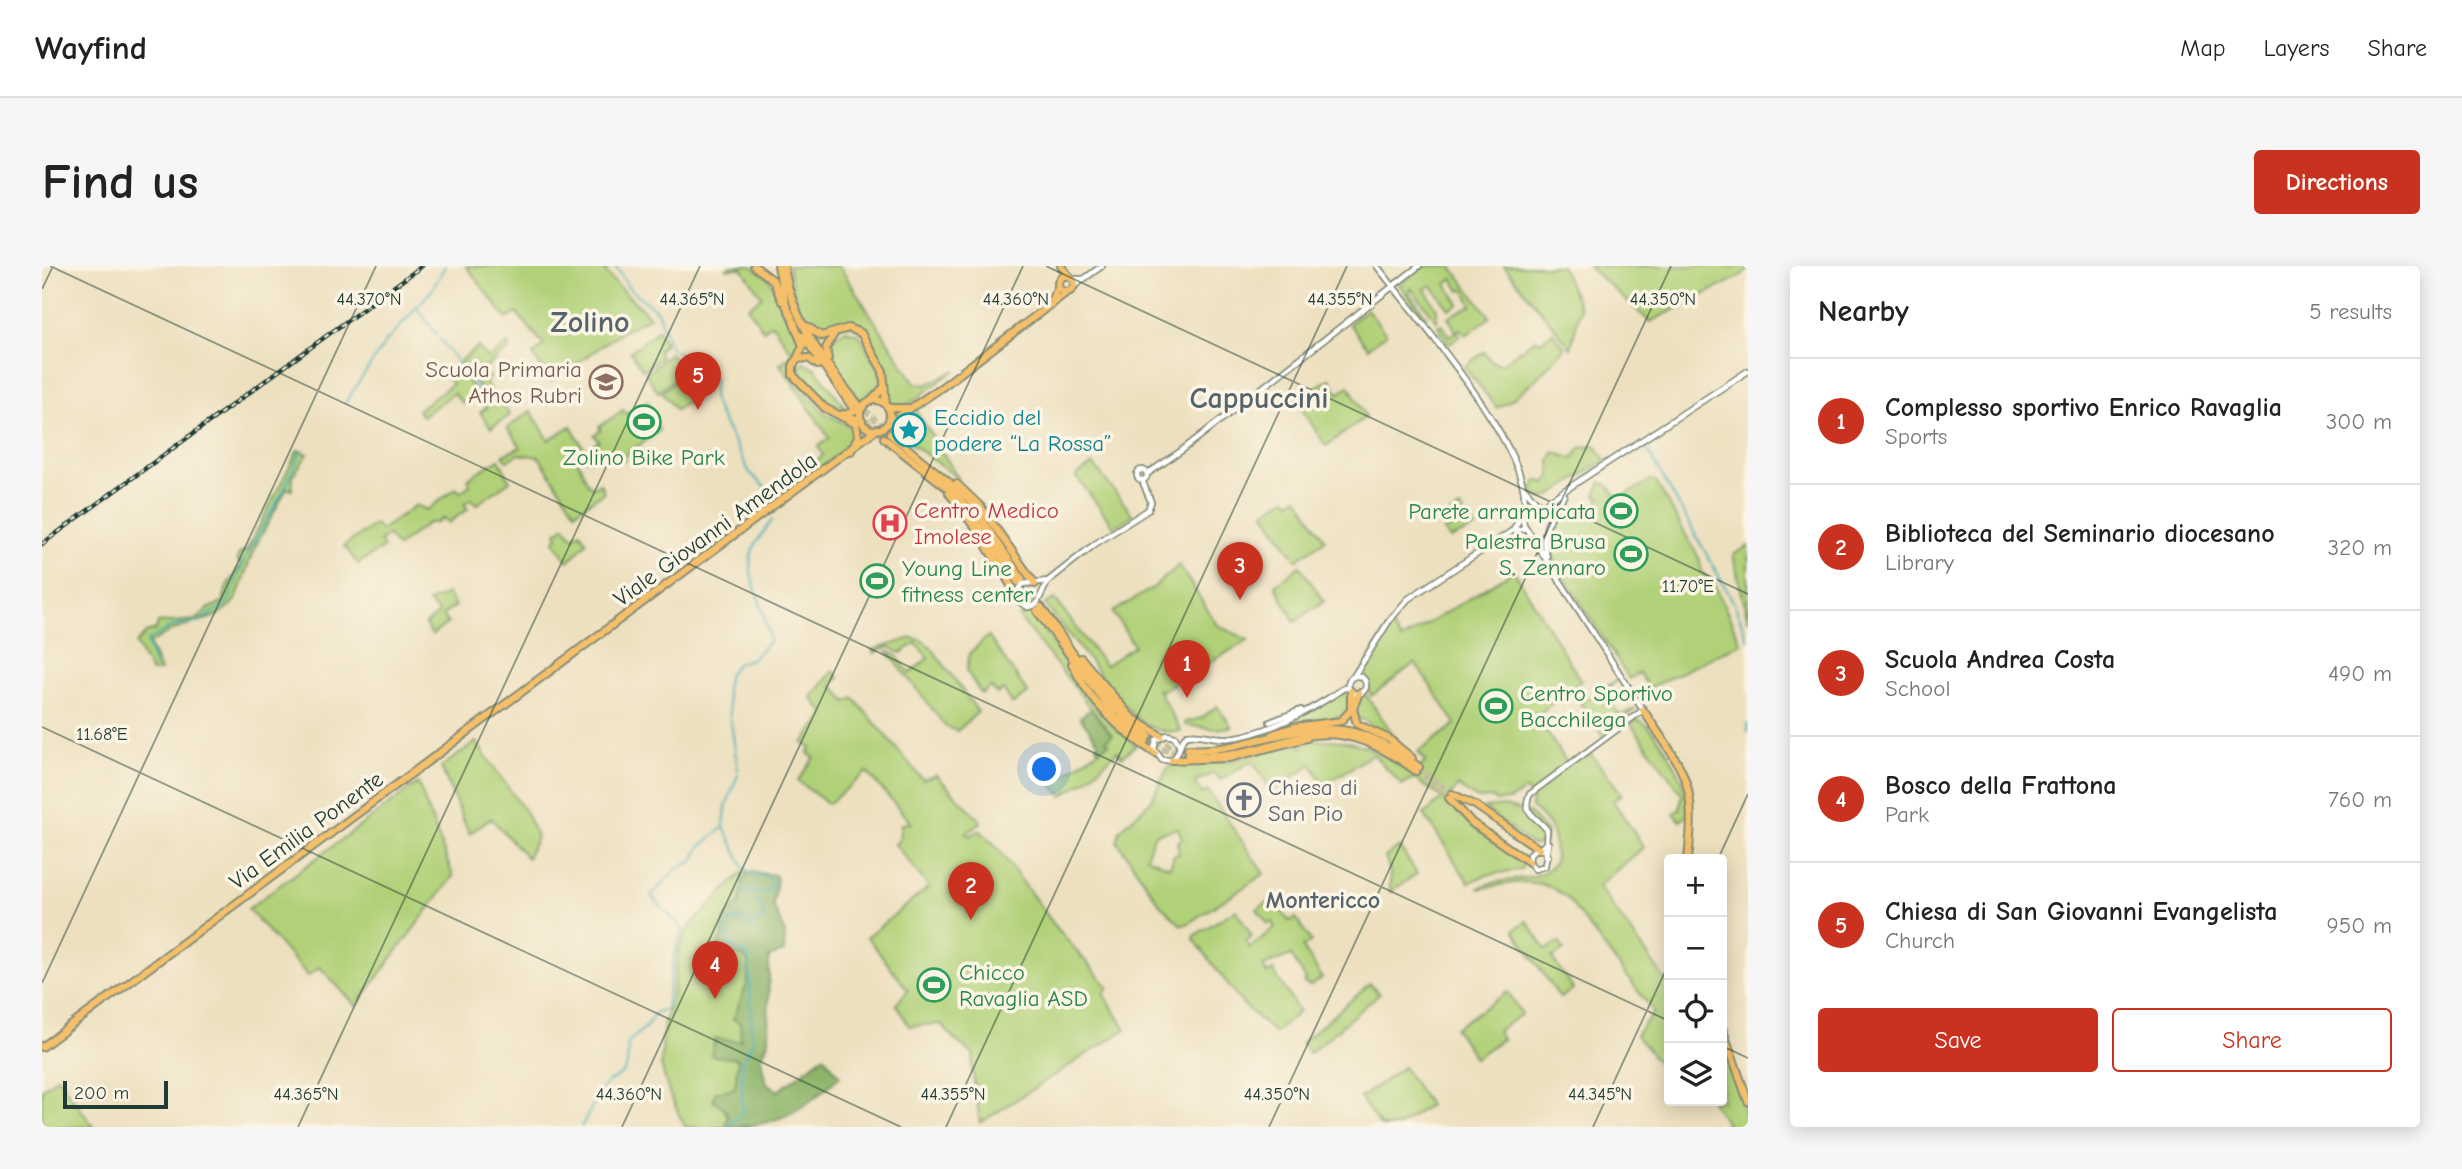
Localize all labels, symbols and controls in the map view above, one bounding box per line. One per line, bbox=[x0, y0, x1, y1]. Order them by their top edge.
text: Wayfind bbox=[35, 29, 147, 67]
text: Map bbox=[2180, 34, 2226, 62]
text: Layers bbox=[2264, 34, 2329, 62]
text: Share bbox=[2367, 34, 2427, 62]
button: Directions bbox=[2254, 150, 2420, 214]
text: Find us bbox=[42, 154, 198, 210]
text: 44.370°N bbox=[336, 289, 402, 310]
text: 44.365°N bbox=[659, 289, 725, 310]
text: 44.360°N bbox=[983, 289, 1049, 310]
text: 44.355°N bbox=[1307, 289, 1373, 310]
text: 44.350°N bbox=[1630, 289, 1696, 310]
text: Nearby bbox=[1818, 294, 1909, 329]
text: 5 results bbox=[2309, 298, 2392, 325]
district label: Zolino bbox=[551, 305, 629, 340]
pin: 5 bbox=[675, 352, 721, 410]
place label: Scuola Primaria Athos Rubri bbox=[425, 356, 582, 409]
school or university icon: Scuola Primaria Athos Rubri bbox=[587, 363, 625, 401]
district label: Cappuccini bbox=[1189, 381, 1329, 416]
text: Complesso sportivo Enrico Ravaglia bbox=[1885, 393, 2282, 423]
sports icon: Zolino Bike Park bbox=[625, 403, 663, 441]
place label: Eccidio del podere “La Rossa” bbox=[934, 404, 1112, 457]
text: 1 bbox=[1836, 408, 1846, 435]
text: 300 m bbox=[2326, 408, 2392, 435]
place icon: Eccidio del podere “La Rossa” bbox=[890, 411, 928, 449]
text: Sports bbox=[1885, 423, 1947, 450]
place label: Zolino Bike Park bbox=[563, 444, 725, 471]
street label: Viale Giovanni Amendola bbox=[608, 447, 822, 612]
sports icon: Parete arrampicata bbox=[1602, 492, 1640, 530]
place label: Centro Medico Imolese bbox=[914, 497, 1059, 550]
place label: Parete arrampicata bbox=[1408, 498, 1596, 525]
hospital icon: Centro Medico Imolese bbox=[871, 504, 909, 542]
text: Biblioteca del Seminario diocesano bbox=[1885, 519, 2275, 549]
place label: Palestra Brusa S. Zennaro bbox=[1465, 528, 1606, 581]
text: 2 bbox=[1835, 534, 1847, 561]
text: 320 m bbox=[2328, 534, 2392, 561]
sports icon: Palestra Brusa S. Zennaro bbox=[1612, 535, 1650, 573]
pin: 3 bbox=[1217, 542, 1263, 600]
text: Library bbox=[1885, 549, 1954, 576]
place label: Young Line fitness center bbox=[901, 555, 1034, 608]
sports icon: Young Line fitness center bbox=[858, 562, 896, 600]
text: 11.70°E bbox=[1662, 576, 1714, 597]
pin: 1 bbox=[1164, 640, 1210, 698]
text: Scuola Andrea Costa bbox=[1885, 645, 2115, 675]
text: 3 bbox=[1835, 660, 1847, 687]
text: 490 m bbox=[2328, 660, 2392, 687]
text: School bbox=[1885, 675, 1950, 702]
place label: Centro Sportivo Bacchilega bbox=[1520, 680, 1673, 733]
sports icon: Centro Sportivo Bacchilega bbox=[1477, 687, 1515, 725]
text: 11.68°E bbox=[76, 724, 128, 745]
your location bbox=[1027, 752, 1061, 786]
street label: Via Emilia Ponente bbox=[224, 766, 388, 895]
text: Bosco della Frattona bbox=[1885, 771, 2117, 801]
place label: Chiesa di San Pio bbox=[1268, 774, 1358, 827]
church icon: Chiesa di San Pio bbox=[1225, 781, 1263, 819]
text: 4 bbox=[1836, 786, 1846, 813]
text: 760 m bbox=[2328, 786, 2392, 813]
text: Park bbox=[1885, 801, 1929, 828]
map controls bbox=[1664, 854, 1727, 1106]
button: + bbox=[1664, 854, 1727, 917]
pin: 2 bbox=[948, 862, 994, 920]
district label: Montericco bbox=[1266, 886, 1380, 914]
text: Chiesa di San Giovanni Evangelista bbox=[1885, 897, 2277, 927]
text: 5 bbox=[1835, 912, 1847, 939]
text: 950 m bbox=[2327, 912, 2392, 939]
button: − bbox=[1664, 917, 1727, 980]
text: Church bbox=[1885, 927, 1955, 954]
pin: 4 bbox=[692, 941, 738, 999]
place label: Chicco Ravaglia ASD bbox=[959, 959, 1088, 1012]
sports icon: Chicco Ravaglia ASD bbox=[915, 966, 953, 1004]
button: locate bbox=[1664, 980, 1727, 1043]
button: Save bbox=[1818, 1008, 2098, 1072]
button: Share bbox=[2112, 1008, 2392, 1072]
button: layers bbox=[1664, 1043, 1727, 1106]
scale bar bbox=[63, 1078, 168, 1110]
text: 200 m bbox=[74, 1082, 129, 1104]
text: 44.365°N bbox=[273, 1084, 339, 1105]
text: 44.360°N bbox=[596, 1084, 662, 1105]
text: 44.355°N bbox=[920, 1084, 986, 1105]
text: 44.350°N bbox=[1244, 1084, 1310, 1105]
text: 44.345°N bbox=[1568, 1084, 1632, 1105]

